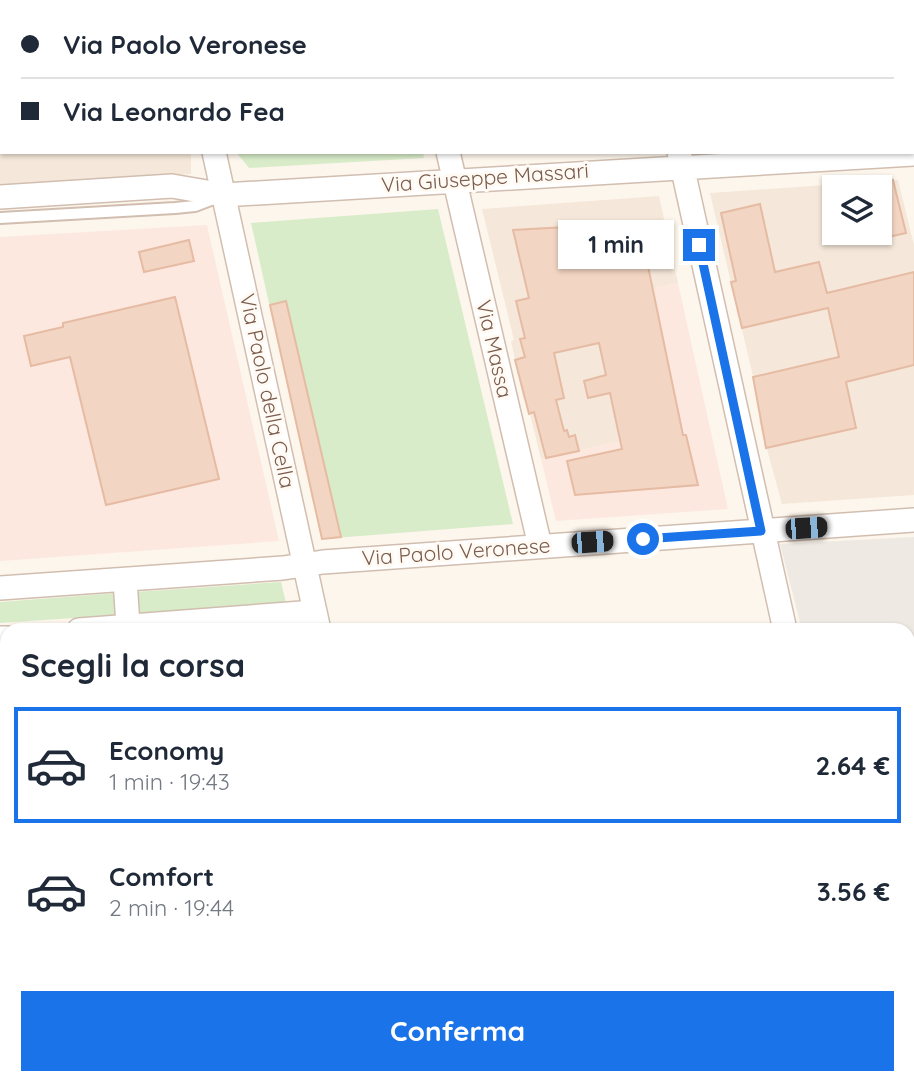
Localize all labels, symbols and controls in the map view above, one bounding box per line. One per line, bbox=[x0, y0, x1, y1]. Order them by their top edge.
text: Via Paolo Veronese bbox=[63, 28, 307, 61]
text: Via Leonardo Fea bbox=[63, 95, 285, 128]
street label: Via Giuseppe Massari bbox=[380, 157, 590, 197]
map controls bbox=[822, 175, 892, 245]
button: layers bbox=[822, 175, 892, 245]
callout: 1 min bbox=[559, 220, 674, 270]
route end bbox=[683, 229, 715, 261]
text: 1 min bbox=[588, 230, 644, 259]
street label: Via Paolo della Cella bbox=[235, 291, 301, 491]
street label: Via Massa bbox=[471, 297, 519, 400]
car bbox=[785, 516, 828, 540]
route start bbox=[627, 523, 659, 555]
car bbox=[571, 530, 614, 554]
street label: Via Paolo Veronese bbox=[361, 531, 551, 571]
text: Scegli la corsa bbox=[21, 645, 245, 685]
icon: car bbox=[25, 734, 88, 797]
text: Economy bbox=[109, 734, 224, 767]
text: 2.64 € bbox=[815, 749, 890, 782]
text: 1 min · 19:43 bbox=[109, 767, 230, 796]
icon: car bbox=[25, 860, 88, 923]
text: Comfort bbox=[109, 860, 214, 893]
text: 3.56 € bbox=[817, 875, 890, 908]
text: 2 min · 19:44 bbox=[109, 893, 234, 922]
button: Conferma bbox=[21, 991, 894, 1071]

